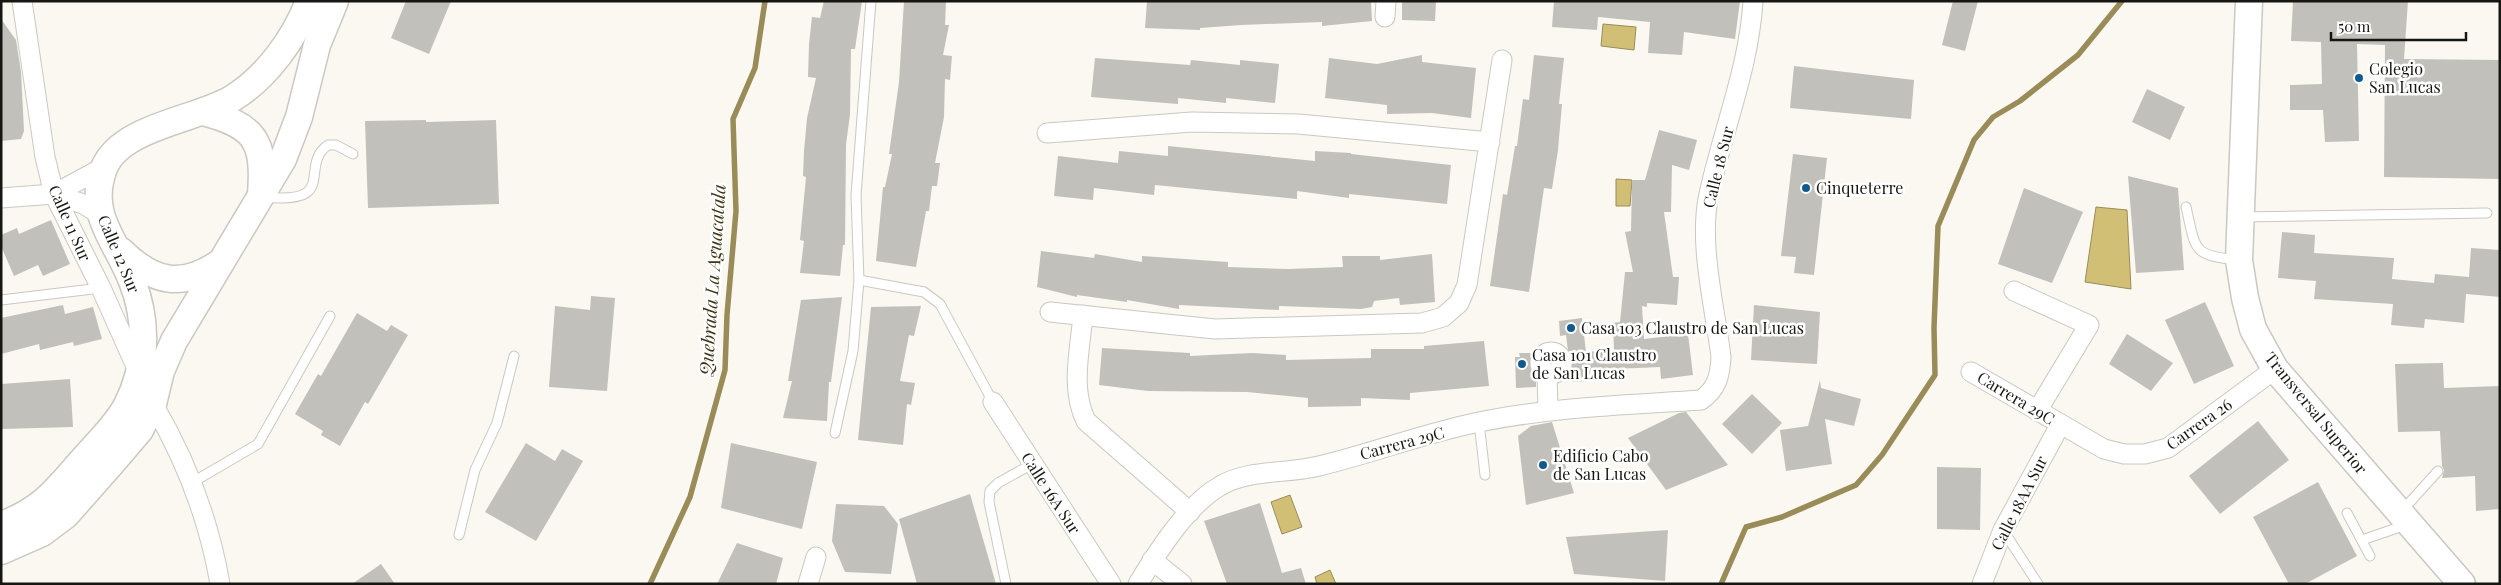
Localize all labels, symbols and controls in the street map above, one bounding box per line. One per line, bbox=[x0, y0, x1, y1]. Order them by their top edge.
scale bar bbox=[2331, 10, 2466, 42]
text: 50 m bbox=[2338, 16, 2371, 36]
place label: Colegio San Lucas bbox=[2369, 58, 2441, 97]
marker: Colegio San Lucas bbox=[2353, 72, 2365, 84]
street label: Calle 18 Sur bbox=[1697, 124, 1738, 210]
place label: Cinqueterre bbox=[1816, 177, 1903, 198]
street label: Calle 11 Sur bbox=[44, 182, 97, 264]
marker: Cinqueterre bbox=[1800, 182, 1812, 194]
water label: Quebrada La Aguacatala bbox=[693, 183, 731, 378]
street label: Calle 12 Sur bbox=[94, 212, 145, 296]
place label: Casa 103 Claustro de San Lucas bbox=[1581, 317, 1804, 338]
marker: Casa 103 Claustro de San Lucas bbox=[1565, 322, 1577, 334]
place label: Casa 101 Claustro de San Lucas bbox=[1532, 344, 1657, 383]
street label: Transversal Superior bbox=[2261, 347, 2372, 478]
marker: Casa 101 Claustro de San Lucas bbox=[1516, 358, 1528, 370]
street label: Carrera 29C bbox=[1974, 366, 2059, 429]
street label: Carrera 26 bbox=[2162, 393, 2236, 454]
street label: Carrera 29C bbox=[1357, 421, 1446, 464]
place label: Edificio Cabo de San Lucas bbox=[1553, 445, 1649, 484]
street label: Calle 16A Sur bbox=[1017, 448, 1086, 538]
street label: Calle 18AA Sur bbox=[1986, 452, 2051, 554]
marker: Edificio Cabo de San Lucas bbox=[1537, 459, 1549, 471]

